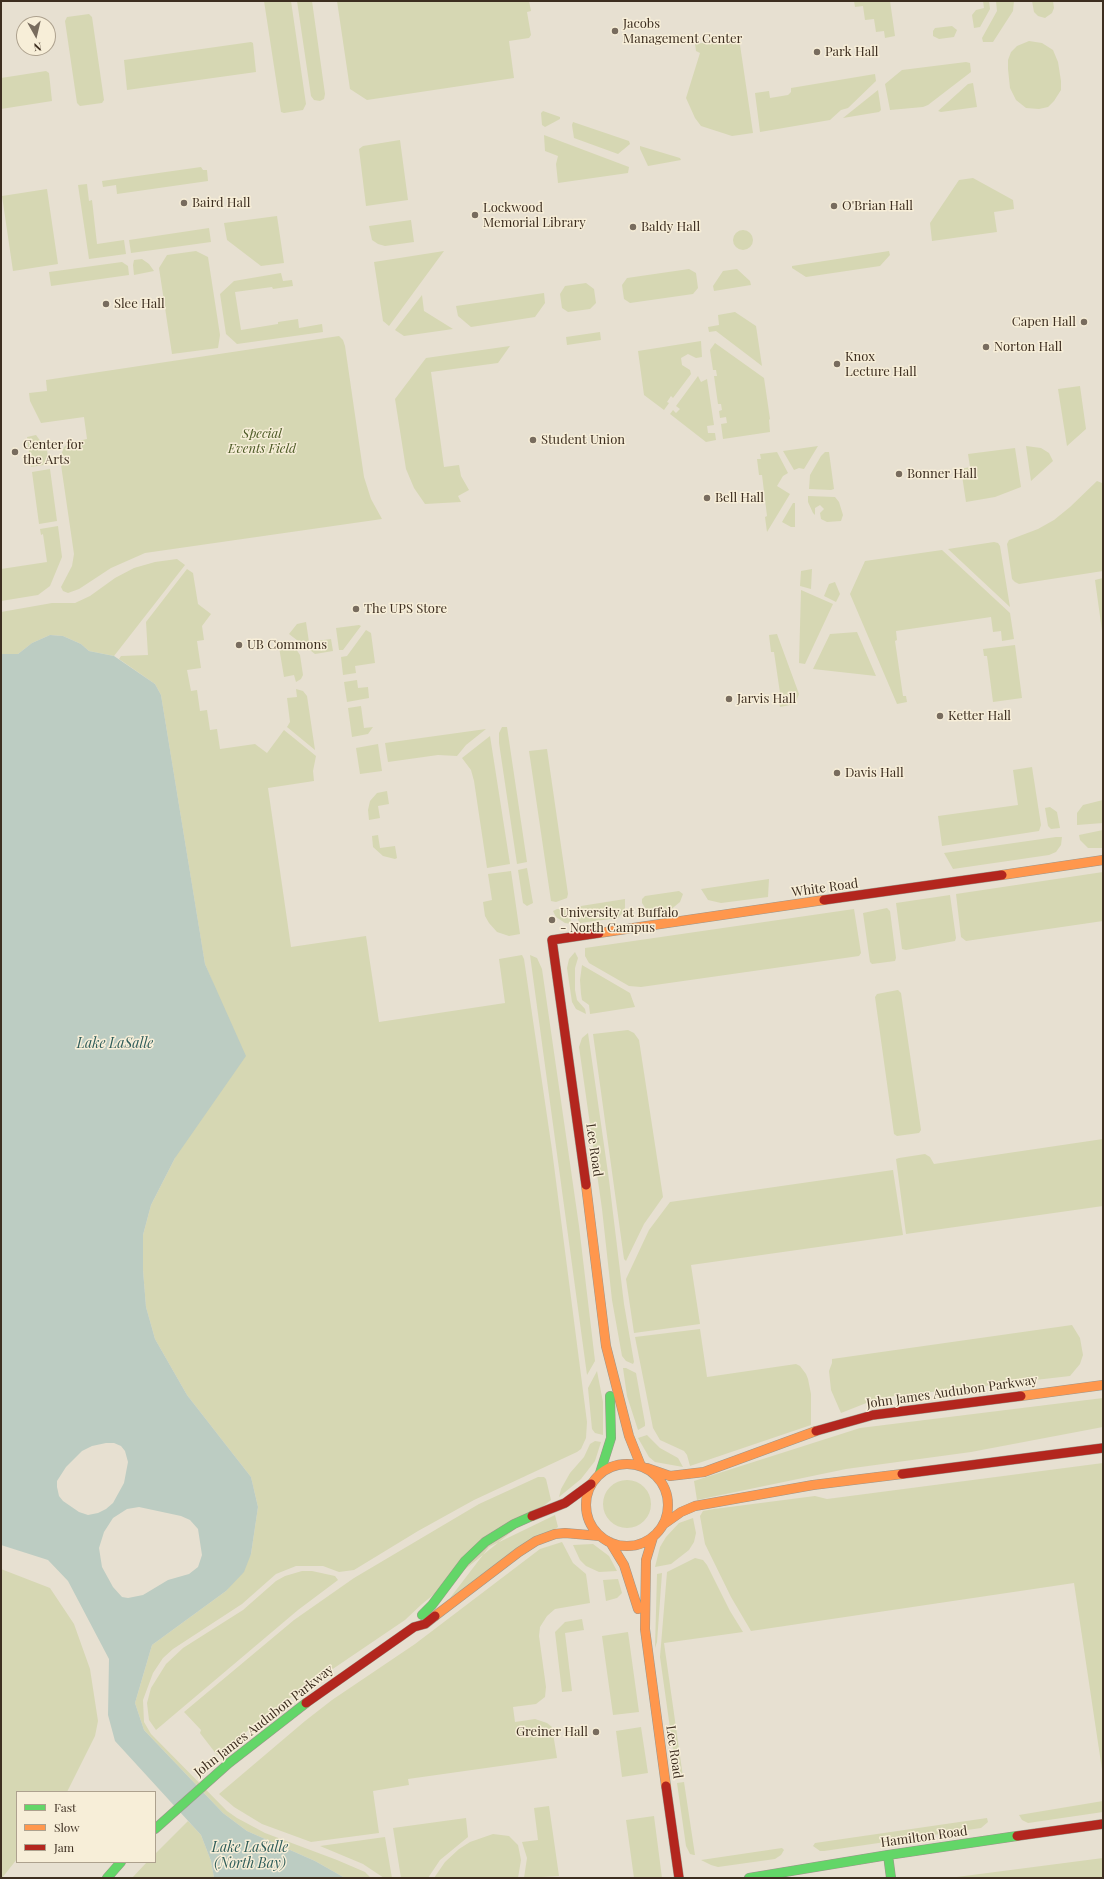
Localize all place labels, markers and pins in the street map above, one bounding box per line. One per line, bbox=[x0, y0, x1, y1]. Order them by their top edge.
place label: Jacobs Management Center bbox=[623, 16, 742, 47]
marker: Jacobs Management Center bbox=[610, 26, 620, 36]
place label: Park Hall bbox=[825, 44, 879, 60]
marker: Park Hall bbox=[812, 47, 822, 57]
place label: Baird Hall bbox=[192, 195, 250, 211]
marker: Baird Hall bbox=[179, 198, 189, 208]
place label: O'Brian Hall bbox=[842, 198, 913, 214]
place label: Lockwood Memorial Library bbox=[483, 200, 586, 231]
marker: O'Brian Hall bbox=[829, 201, 839, 211]
marker: Lockwood Memorial Library bbox=[470, 210, 480, 220]
place label: Baldy Hall bbox=[641, 219, 700, 235]
marker: Baldy Hall bbox=[628, 222, 638, 232]
place label: Slee Hall bbox=[114, 296, 165, 312]
marker: Slee Hall bbox=[101, 299, 111, 309]
place label: Capen Hall bbox=[1012, 314, 1076, 330]
marker: Capen Hall bbox=[1079, 317, 1089, 327]
place label: Norton Hall bbox=[994, 339, 1062, 355]
marker: Norton Hall bbox=[981, 342, 991, 352]
place label: Knox Lecture Hall bbox=[845, 349, 917, 380]
marker: Knox Lecture Hall bbox=[832, 359, 842, 369]
place label: Student Union bbox=[541, 432, 625, 448]
marker: Student Union bbox=[528, 435, 538, 445]
place label: Center for the Arts bbox=[23, 437, 83, 468]
marker: Center for the Arts bbox=[10, 447, 20, 457]
place label: Bonner Hall bbox=[907, 466, 977, 482]
marker: Bonner Hall bbox=[894, 469, 904, 479]
place label: Bell Hall bbox=[715, 490, 764, 506]
marker: Bell Hall bbox=[702, 493, 712, 503]
place label: The UPS Store bbox=[364, 601, 447, 617]
marker: The UPS Store bbox=[351, 604, 361, 614]
place label: UB Commons bbox=[247, 637, 327, 653]
marker: UB Commons bbox=[234, 640, 244, 650]
place label: Jarvis Hall bbox=[737, 691, 796, 707]
marker: Jarvis Hall bbox=[724, 694, 734, 704]
place label: Ketter Hall bbox=[948, 708, 1011, 724]
marker: Ketter Hall bbox=[935, 711, 945, 721]
place label: Davis Hall bbox=[845, 765, 904, 781]
marker: Davis Hall bbox=[832, 768, 842, 778]
place label: University at Buffalo - North Campus bbox=[560, 905, 678, 936]
marker: University at Buffalo - North Campus bbox=[547, 915, 557, 925]
place label: Greiner Hall bbox=[516, 1724, 588, 1740]
marker: Greiner Hall bbox=[591, 1727, 601, 1737]

